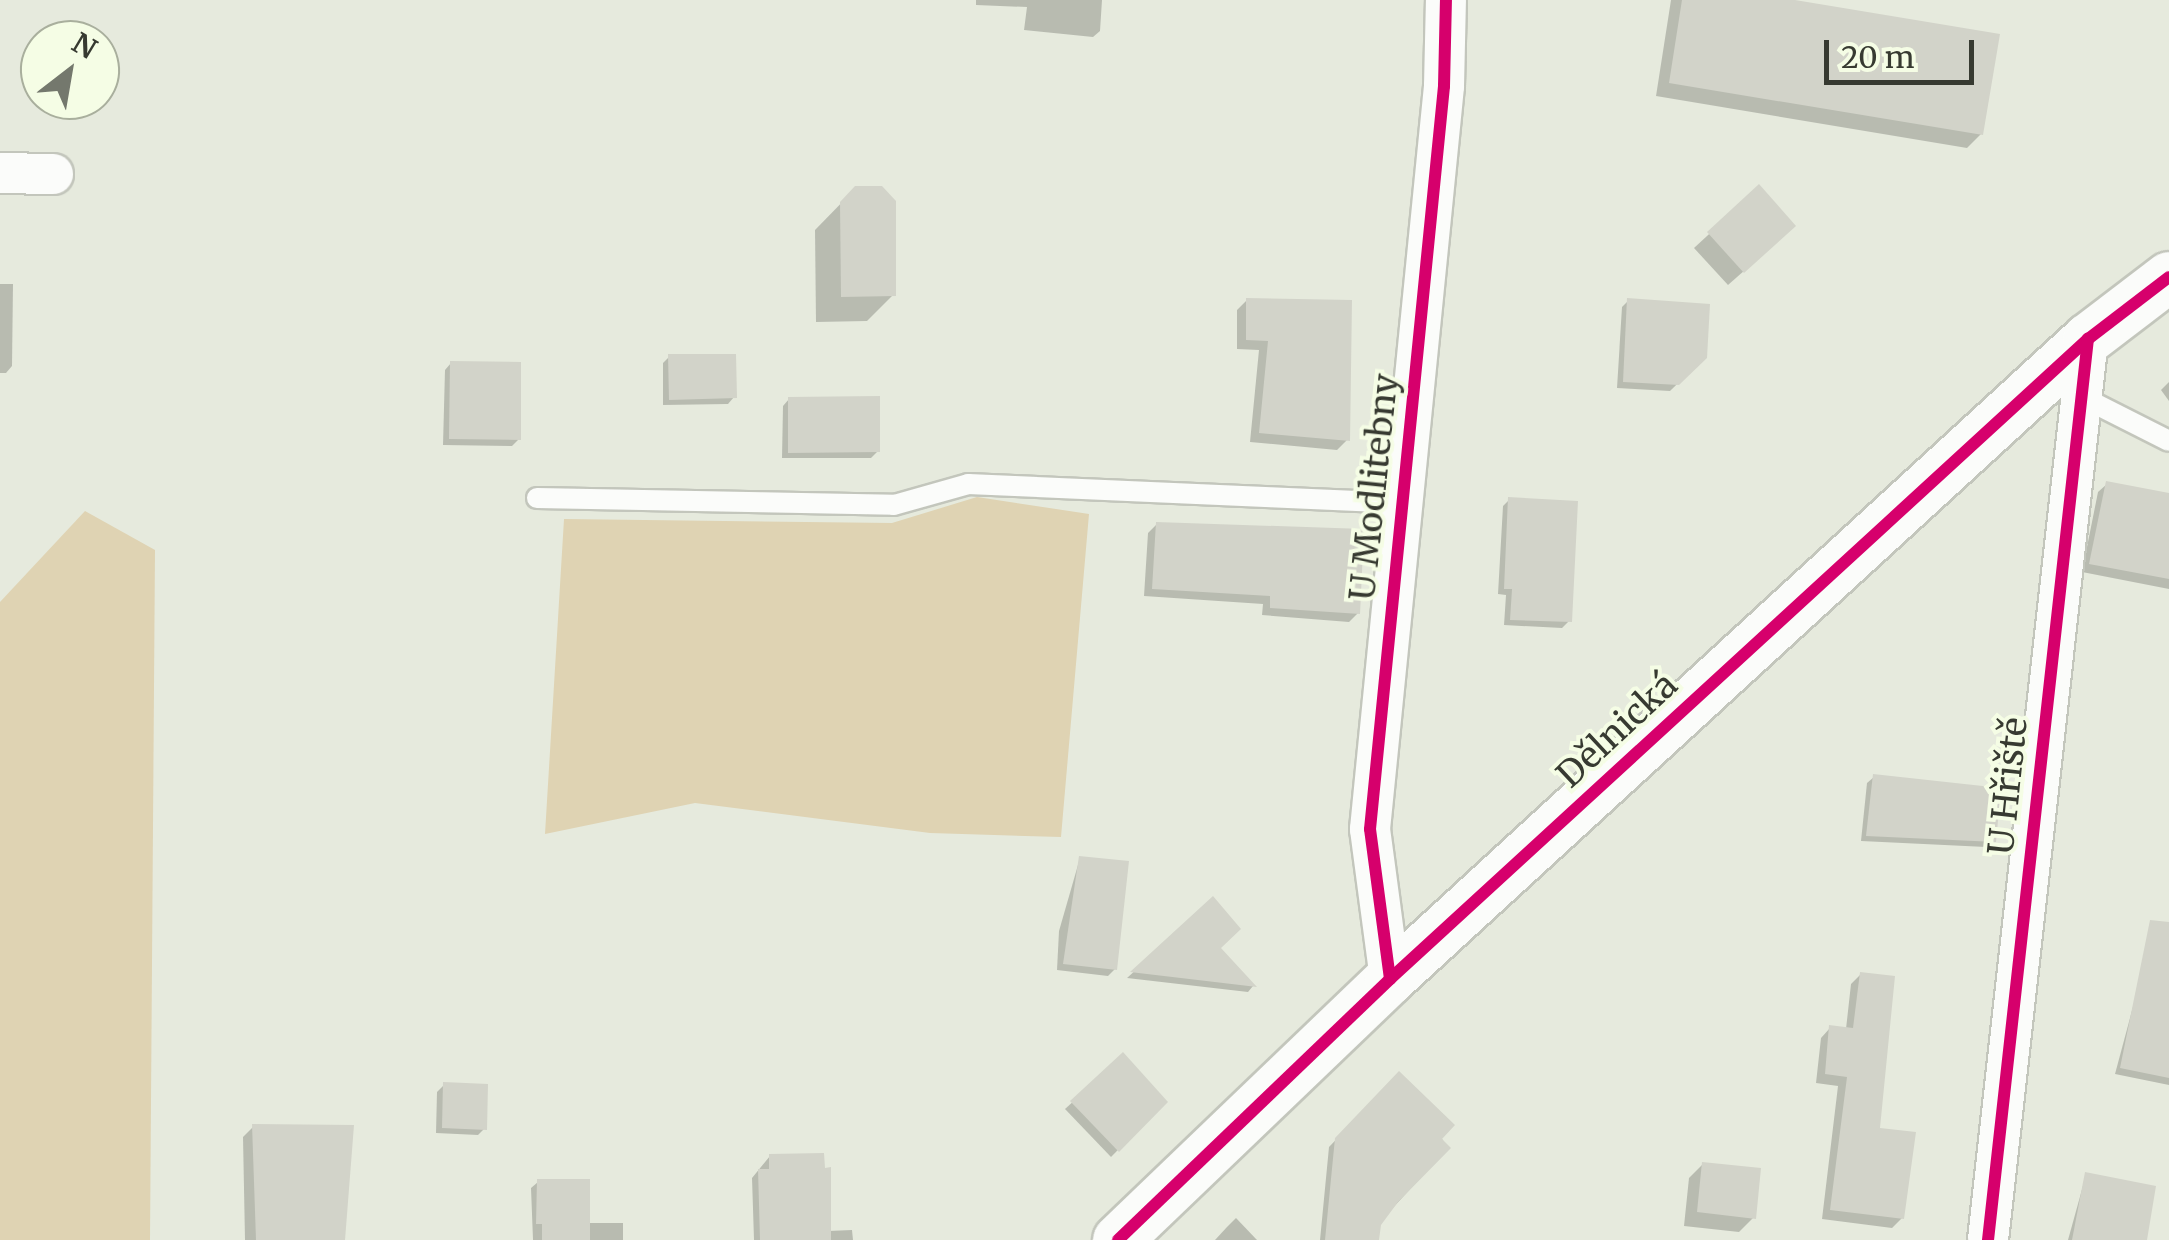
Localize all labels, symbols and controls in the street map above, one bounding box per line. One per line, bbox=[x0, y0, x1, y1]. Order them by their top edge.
north arrow bbox=[20, 20, 120, 120]
scale bar bbox=[1829, 20, 1979, 82]
text: N bbox=[66, 25, 103, 67]
text: 20 m bbox=[1841, 38, 1914, 76]
street label: U Modlitebny bbox=[1341, 372, 1407, 602]
street label: Dělnická bbox=[1548, 664, 1686, 796]
street label: U Hřiště bbox=[1980, 715, 2036, 857]

